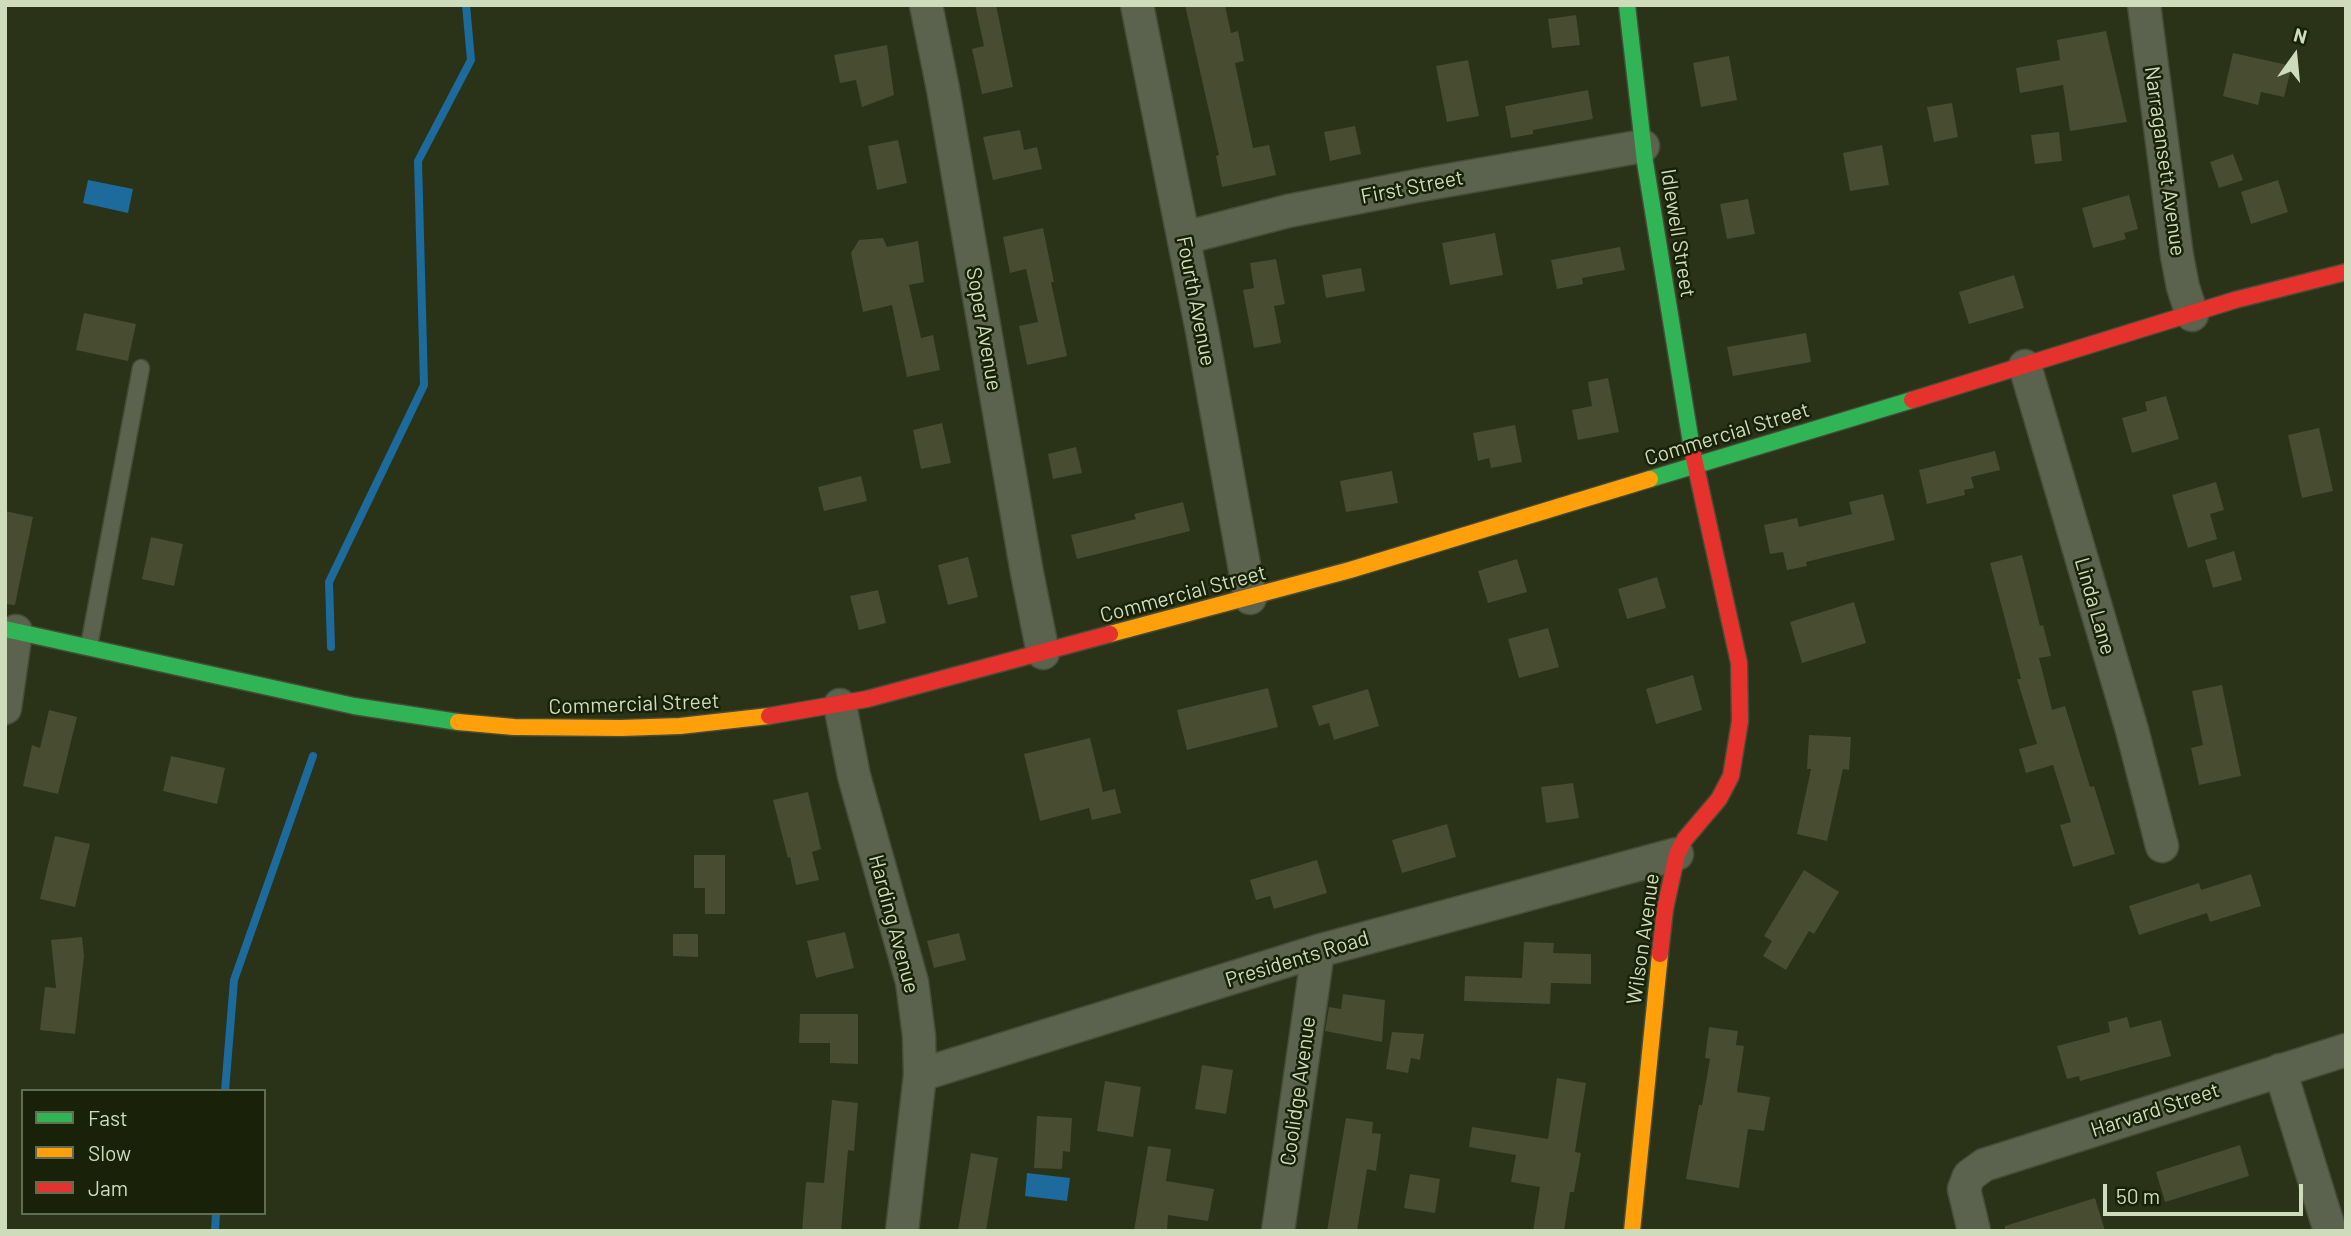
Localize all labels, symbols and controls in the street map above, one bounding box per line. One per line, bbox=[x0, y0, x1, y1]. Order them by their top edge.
north arrow bbox=[2260, 21, 2330, 91]
text: N bbox=[2291, 22, 2310, 48]
street label: Narragansett Avenue bbox=[2139, 64, 2191, 258]
street label: First Street bbox=[1358, 165, 1466, 209]
street label: Idlewell Street bbox=[1655, 167, 1701, 299]
street label: Fourth Avenue bbox=[1171, 234, 1221, 368]
street label: Soper Avenue bbox=[961, 265, 1007, 393]
street label: Commercial Street bbox=[1642, 397, 1812, 471]
street label: Linda Lane bbox=[2069, 555, 2121, 657]
street label: Commercial Street bbox=[1097, 560, 1269, 628]
street label: Commercial Street bbox=[548, 688, 720, 720]
street label: Harding Avenue bbox=[863, 852, 925, 996]
street label: Wilson Avenue bbox=[1621, 872, 1665, 1006]
street label: Presidents Road bbox=[1222, 925, 1372, 993]
street label: Coolidge Avenue bbox=[1275, 1015, 1321, 1167]
street label: Harvard Street bbox=[2088, 1077, 2222, 1143]
legend bbox=[21, 1089, 266, 1215]
text: Fast bbox=[88, 1105, 128, 1130]
text: Slow bbox=[88, 1140, 131, 1165]
scale bar bbox=[2106, 1170, 2306, 1214]
text: Jam bbox=[88, 1175, 128, 1200]
text: 50 m bbox=[2116, 1183, 2160, 1208]

